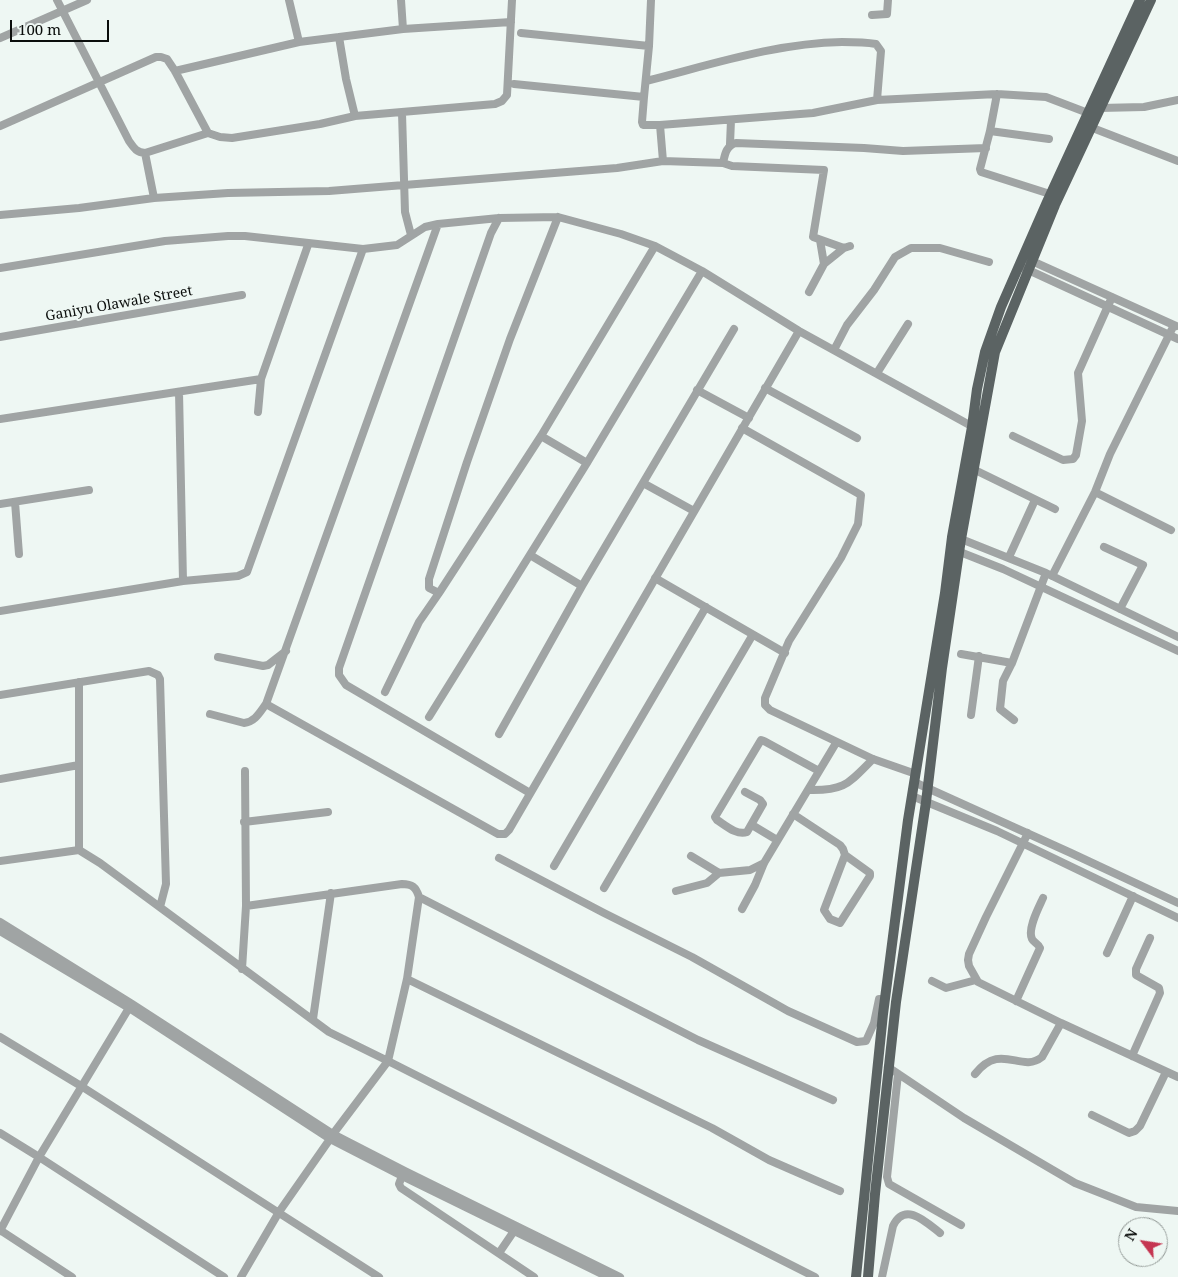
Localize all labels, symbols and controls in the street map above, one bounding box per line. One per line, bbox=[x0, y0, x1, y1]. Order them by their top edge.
scale bar bbox=[12, 10, 111, 42]
text: 100 m bbox=[18, 19, 61, 39]
street label: Ganiyu Olawale Street bbox=[44, 283, 194, 325]
north arrow bbox=[1118, 1217, 1168, 1267]
text: N bbox=[1120, 1225, 1142, 1244]

